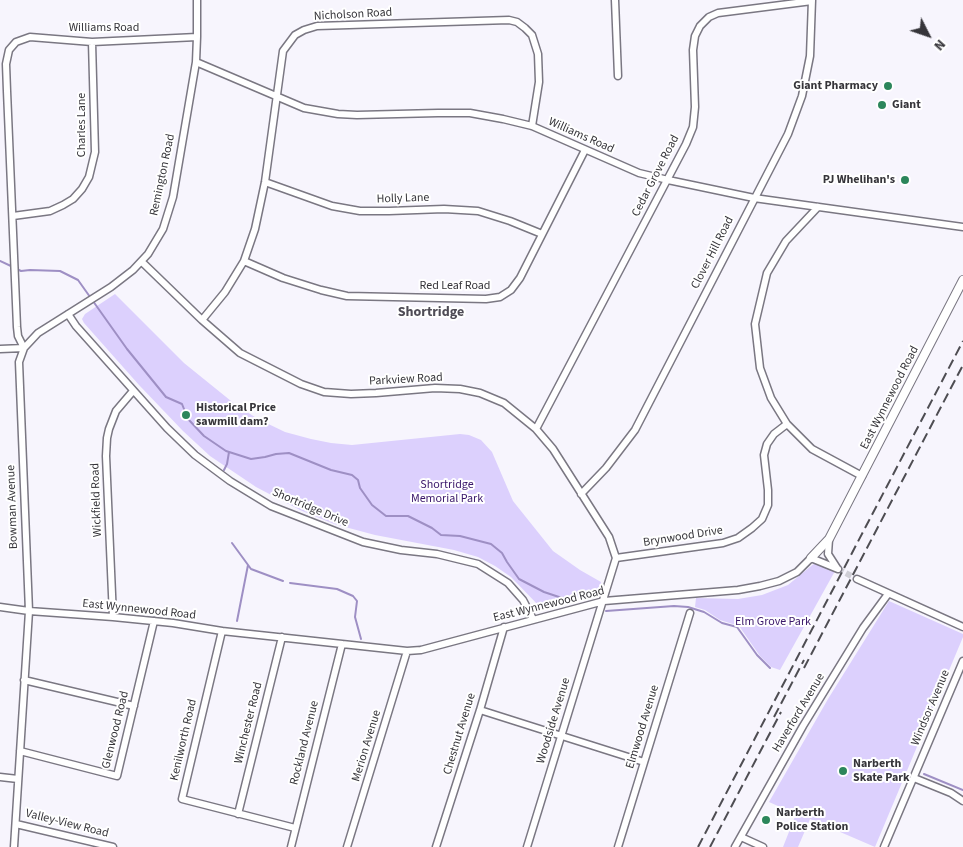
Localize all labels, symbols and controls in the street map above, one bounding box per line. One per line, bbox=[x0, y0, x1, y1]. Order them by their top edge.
street label: Nicholson Road bbox=[313, 6, 393, 24]
north arrow bbox=[903, 10, 953, 60]
street label: Williams Road bbox=[69, 21, 139, 35]
text: N bbox=[929, 35, 950, 55]
place label: Giant Pharmacy bbox=[793, 79, 878, 93]
marker: Giant Pharmacy bbox=[882, 80, 894, 92]
street label: Charles Lane bbox=[75, 93, 89, 157]
place label: Giant bbox=[892, 98, 921, 112]
marker: Giant bbox=[876, 99, 888, 111]
street label: Williams Road bbox=[546, 115, 616, 157]
street label: Remington Road bbox=[147, 133, 179, 217]
street label: Cedar Grove Road bbox=[629, 133, 683, 219]
place label: PJ Whelihan's bbox=[823, 173, 895, 187]
marker: PJ Whelihan's bbox=[899, 174, 911, 186]
street label: Holly Lane bbox=[376, 191, 430, 207]
street label: Clover Hill Road bbox=[689, 214, 737, 292]
street label: Red Leaf Road bbox=[420, 279, 490, 293]
district label: Shortridge bbox=[398, 305, 464, 321]
street label: East Wynnewood Road bbox=[858, 344, 922, 452]
street label: Parkview Road bbox=[369, 371, 443, 389]
place label: Historical Price sawmill dam? bbox=[196, 401, 276, 429]
marker: Historical Price sawmill dam? bbox=[180, 409, 192, 421]
street label: Wickfield Road bbox=[89, 463, 105, 537]
street label: Bowman Avenue bbox=[4, 465, 22, 549]
park label: Shortridge Memorial Park bbox=[411, 478, 483, 506]
street label: Shortridge Drive bbox=[270, 485, 350, 531]
street label: Brynwood Drive bbox=[642, 524, 724, 550]
street label: East Wynnewood Road bbox=[492, 584, 606, 626]
street label: East Wynnewood Road bbox=[81, 597, 197, 623]
park label: Elm Grove Park bbox=[735, 615, 811, 629]
street label: Windsor Avenue bbox=[909, 668, 953, 748]
street label: Haverford Avenue bbox=[770, 671, 828, 755]
street label: Woodside Avenue bbox=[534, 676, 574, 766]
street label: Winchester Road bbox=[232, 681, 266, 765]
street label: Elmwood Avenue bbox=[623, 683, 663, 771]
street label: Glenwood Road bbox=[99, 690, 133, 770]
street label: Chestnut Avenue bbox=[441, 691, 479, 777]
street label: Kenilworth Road bbox=[168, 698, 200, 782]
street label: Rockland Avenue bbox=[288, 699, 322, 787]
street label: Merion Avenue bbox=[349, 708, 385, 784]
place label: Narberth Skate Park bbox=[853, 757, 910, 785]
marker: Narberth Skate Park bbox=[837, 765, 849, 777]
place label: Narberth Police Station bbox=[776, 806, 848, 834]
street label: Valley-View Road bbox=[24, 807, 110, 841]
marker: Narberth Police Station bbox=[760, 814, 772, 826]

